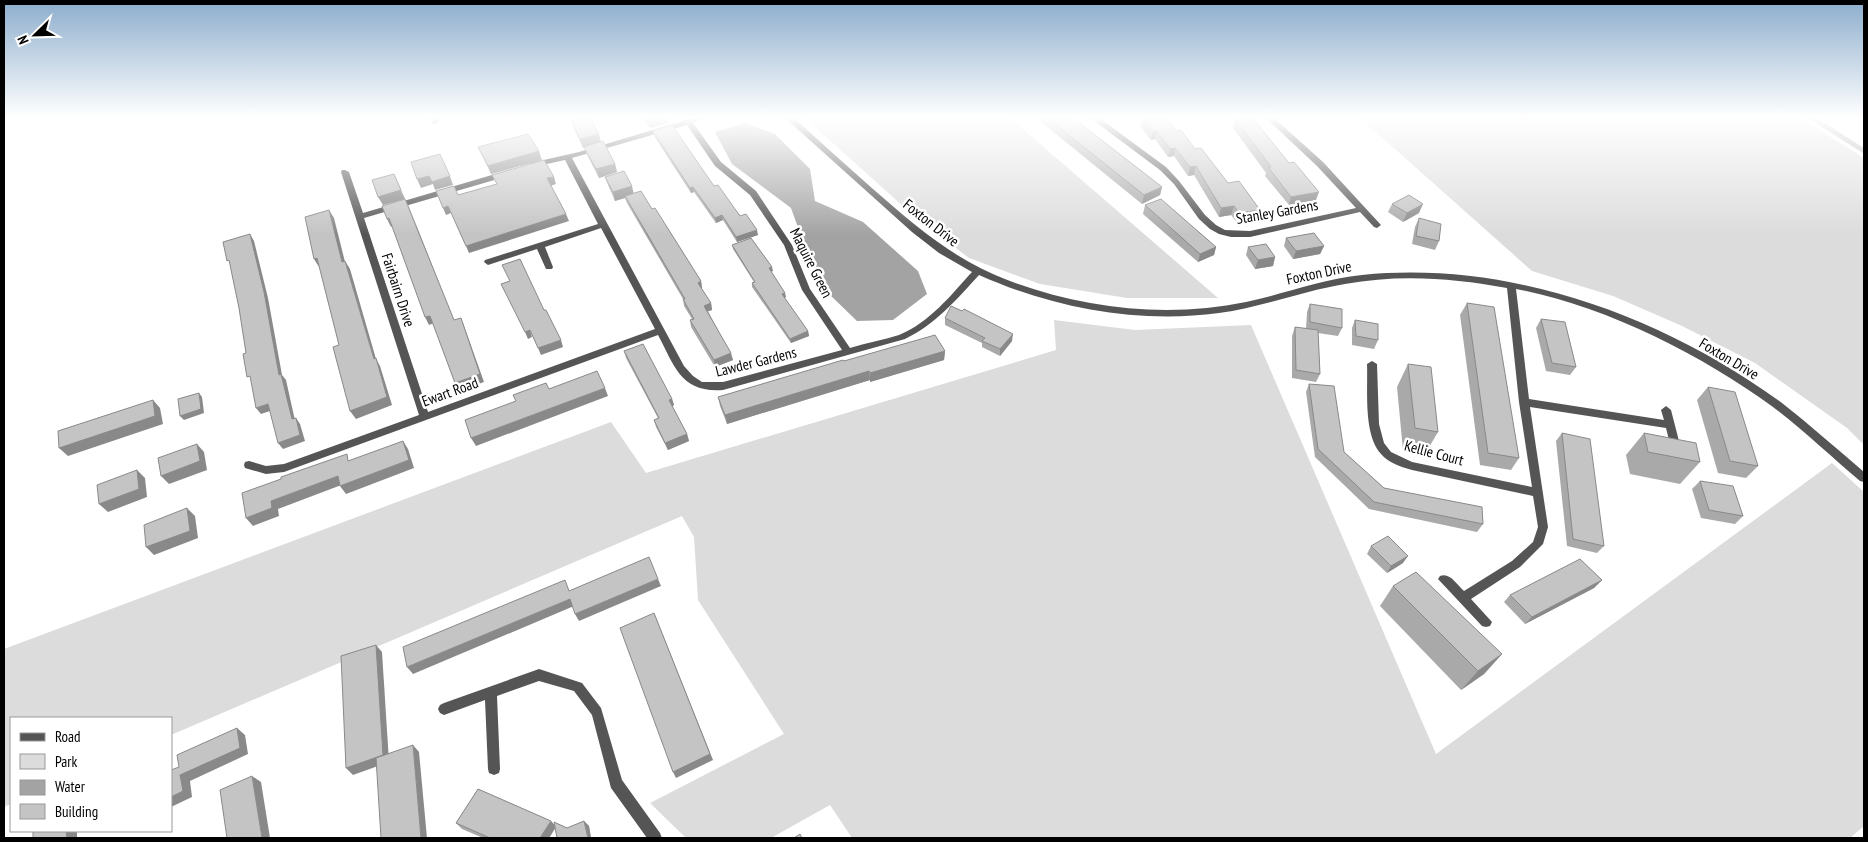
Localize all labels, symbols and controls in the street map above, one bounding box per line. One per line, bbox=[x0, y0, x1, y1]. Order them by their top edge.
north arrow bbox=[10, 10, 60, 60]
text: N bbox=[13, 33, 33, 47]
street label: Foxton Drive bbox=[899, 195, 963, 250]
street label: Stanley Gardens bbox=[1234, 195, 1319, 228]
street label: Maquire Green bbox=[786, 225, 837, 301]
street label: Fairbairn Drive bbox=[378, 251, 419, 329]
street label: Foxton Drive bbox=[1285, 256, 1353, 289]
street label: Foxton Drive bbox=[1696, 333, 1762, 384]
street label: Lawder Gardens bbox=[713, 342, 798, 381]
street label: Ewart Road bbox=[419, 373, 481, 410]
street label: Kellie Court bbox=[1402, 435, 1466, 470]
legend bbox=[10, 717, 172, 832]
text: Road bbox=[55, 727, 81, 746]
text: Park bbox=[55, 752, 77, 771]
text: Water bbox=[55, 777, 86, 796]
text: Building bbox=[55, 802, 98, 821]

